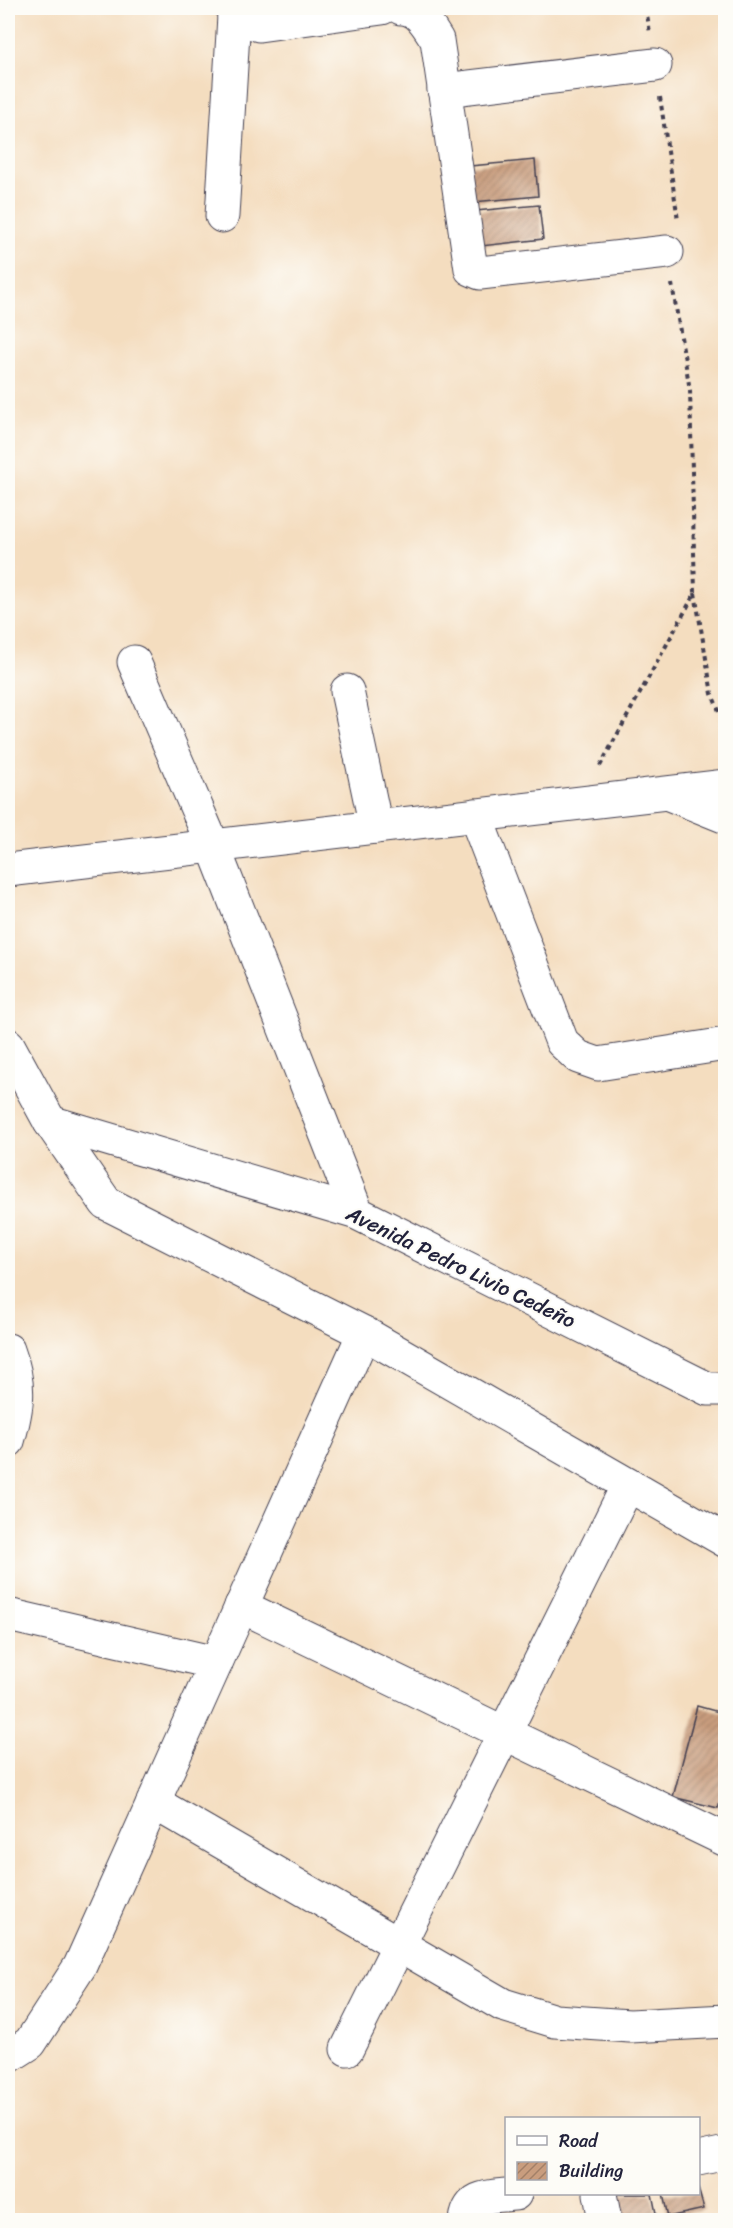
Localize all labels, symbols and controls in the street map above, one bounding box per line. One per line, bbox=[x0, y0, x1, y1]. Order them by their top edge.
street label: Avenida Pedro Livio Cedeño bbox=[339, 1194, 583, 1339]
legend bbox=[505, 2117, 700, 2195]
text: Road bbox=[559, 2125, 599, 2157]
text: Building bbox=[559, 2155, 623, 2187]

